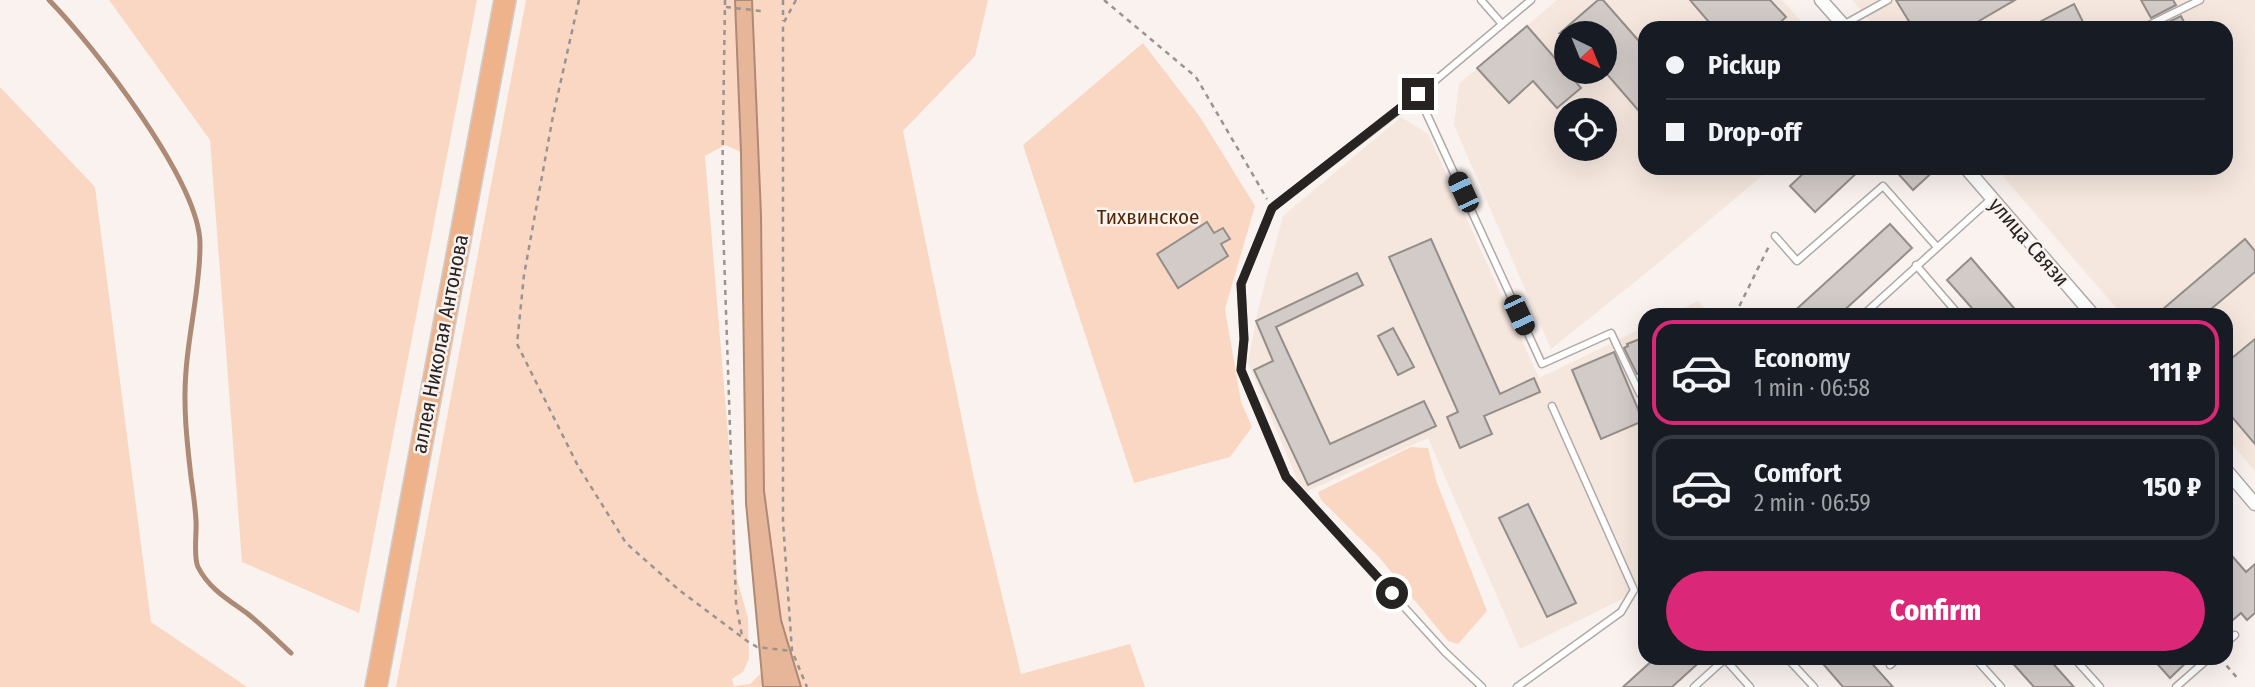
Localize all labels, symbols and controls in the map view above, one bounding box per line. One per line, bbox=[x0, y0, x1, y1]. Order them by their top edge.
north arrow bbox=[1554, 21, 1617, 84]
map controls bbox=[1554, 21, 1617, 161]
text: Pickup bbox=[1708, 50, 1781, 81]
route end bbox=[1402, 78, 1434, 110]
button: locate bbox=[1554, 98, 1617, 161]
text: Drop-off bbox=[1708, 117, 1801, 148]
car bbox=[1445, 169, 1482, 215]
street label: улица Связи bbox=[1983, 192, 2075, 292]
park label: Тихвинское bbox=[1097, 204, 1199, 230]
street label: аллея Николая Антонова bbox=[406, 232, 474, 456]
car bbox=[1501, 292, 1538, 338]
icon: car bbox=[1670, 341, 1733, 404]
text: Economy bbox=[1754, 343, 1850, 374]
text: 111 ₽ bbox=[2149, 357, 2201, 388]
text: 1 min · 06:58 bbox=[1754, 374, 1870, 402]
icon: car bbox=[1670, 456, 1733, 519]
text: Comfort bbox=[1754, 458, 1842, 489]
text: 150 ₽ bbox=[2143, 472, 2201, 503]
text: 2 min · 06:59 bbox=[1754, 489, 1871, 517]
button: Confirm bbox=[1666, 571, 2205, 651]
route start bbox=[1376, 577, 1408, 609]

